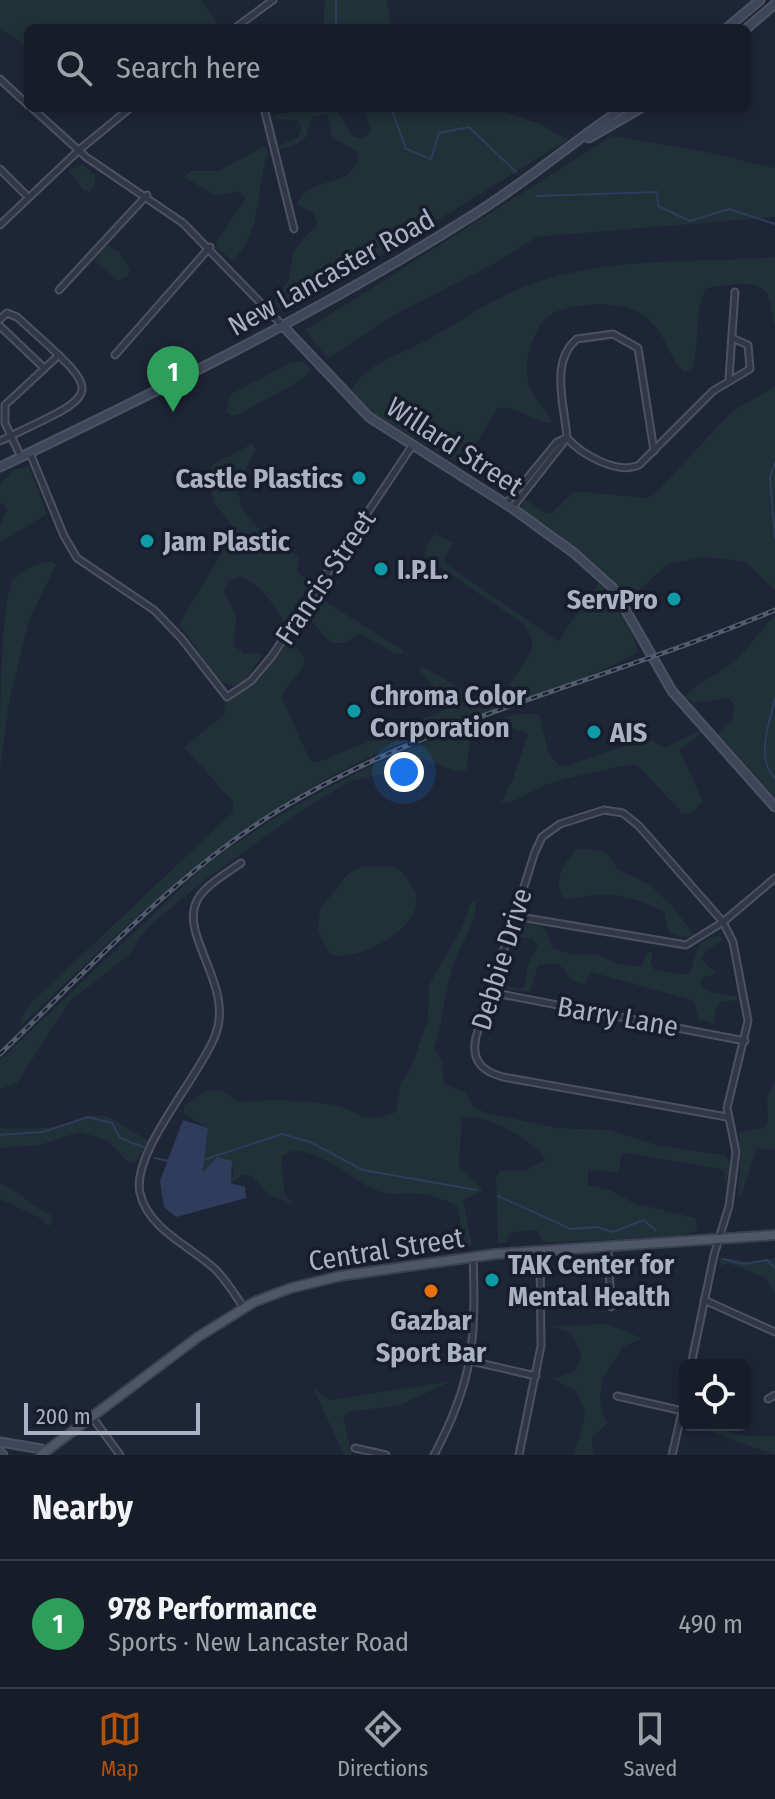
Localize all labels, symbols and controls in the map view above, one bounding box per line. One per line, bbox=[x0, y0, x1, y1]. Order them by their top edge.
search box bbox=[24, 24, 751, 112]
icon: search bbox=[52, 46, 96, 90]
text: Search here bbox=[116, 50, 261, 86]
street label: New Lancaster Road bbox=[222, 202, 440, 343]
pin: 1 bbox=[147, 346, 199, 412]
street label: Willard Street bbox=[380, 390, 530, 503]
place label: Castle Plastics bbox=[175, 462, 343, 495]
marker: Castle Plastics bbox=[350, 469, 368, 487]
street label: Francis Street bbox=[268, 503, 383, 651]
place label: Jam Plastic bbox=[162, 525, 291, 558]
marker: Jam Plastic bbox=[138, 532, 156, 550]
place label: I.P.L. bbox=[397, 553, 449, 586]
marker: I.P.L. bbox=[372, 560, 390, 578]
place label: ServPro bbox=[567, 583, 658, 616]
marker: ServPro bbox=[665, 590, 683, 608]
place label: Chroma Color Corporation bbox=[370, 679, 527, 744]
marker: Chroma Color Corporation bbox=[345, 702, 363, 720]
place label: AIS bbox=[609, 716, 647, 749]
marker: AIS bbox=[585, 723, 603, 741]
your location bbox=[384, 752, 424, 792]
street label: Debbie Drive bbox=[464, 884, 539, 1034]
street label: Barry Lane bbox=[555, 990, 681, 1043]
street label: Central Street bbox=[306, 1221, 467, 1278]
place label: TAK Center for Mental Health bbox=[508, 1248, 675, 1313]
marker: TAK Center for Mental Health bbox=[483, 1271, 501, 1289]
marker: Gazbar Sport Bar bbox=[422, 1282, 440, 1300]
place label: Gazbar Sport Bar bbox=[376, 1304, 487, 1369]
map controls bbox=[679, 1359, 751, 1431]
button: locate bbox=[679, 1359, 751, 1431]
scale bar bbox=[24, 1399, 200, 1435]
text: 200 m bbox=[36, 1403, 91, 1430]
text: Nearby bbox=[32, 1487, 133, 1528]
text: 978 Performance bbox=[108, 1591, 317, 1627]
text: 1 bbox=[53, 1609, 64, 1640]
text: 490 m bbox=[679, 1609, 743, 1640]
text: Sports · New Lancaster Road bbox=[108, 1627, 409, 1658]
tab: Map bbox=[98, 1707, 142, 1782]
tab: Directions bbox=[337, 1707, 428, 1782]
tab: Saved bbox=[624, 1707, 677, 1782]

